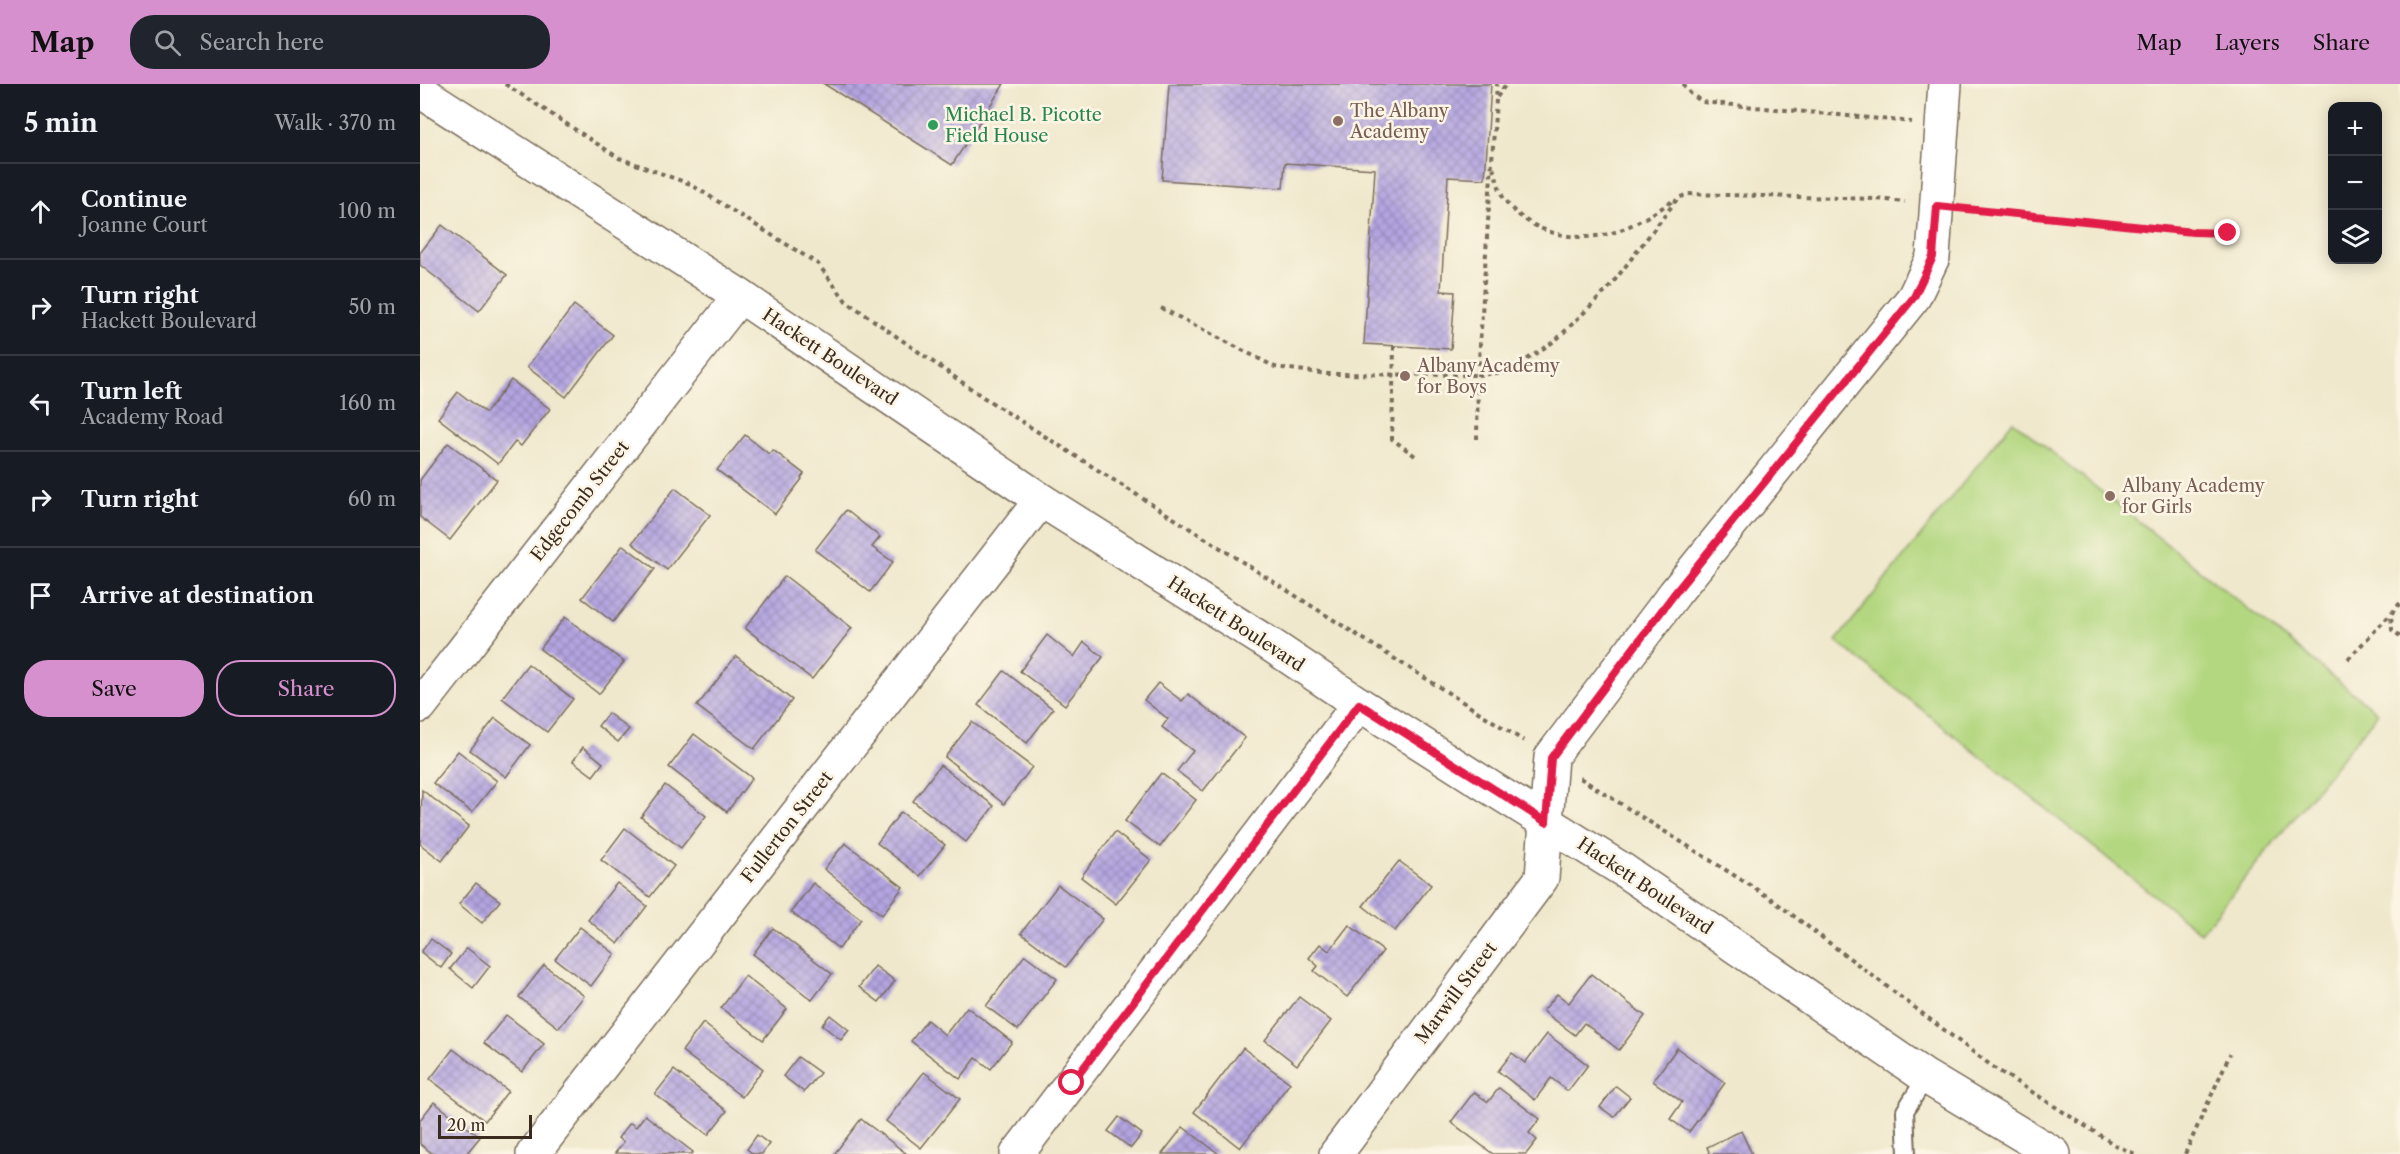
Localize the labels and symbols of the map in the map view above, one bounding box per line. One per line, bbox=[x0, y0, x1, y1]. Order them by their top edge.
place label: The Albany Academy bbox=[1349, 100, 1450, 143]
place label: Michael B. Picotte Field House bbox=[945, 104, 1102, 147]
marker: The Albany Academy bbox=[1331, 114, 1345, 128]
marker: Michael B. Picotte Field House bbox=[926, 118, 940, 132]
route end bbox=[2214, 219, 2240, 245]
street label: Hackett Boulevard bbox=[758, 304, 902, 410]
place label: Albany Academy for Boys bbox=[1416, 355, 1561, 398]
marker: Albany Academy for Boys bbox=[1398, 369, 1412, 383]
street label: Edgecomb Street bbox=[526, 436, 634, 566]
place label: Albany Academy for Girls bbox=[2121, 475, 2266, 518]
marker: Albany Academy for Girls bbox=[2103, 489, 2117, 503]
street label: Hackett Boulevard bbox=[1164, 572, 1308, 676]
street label: Fullerton Street bbox=[737, 766, 838, 887]
street label: Hackett Boulevard bbox=[1573, 833, 1717, 939]
street label: Marwill Street bbox=[1411, 937, 1502, 1048]
route start bbox=[1058, 1069, 1084, 1095]
scale bar bbox=[438, 1112, 532, 1140]

